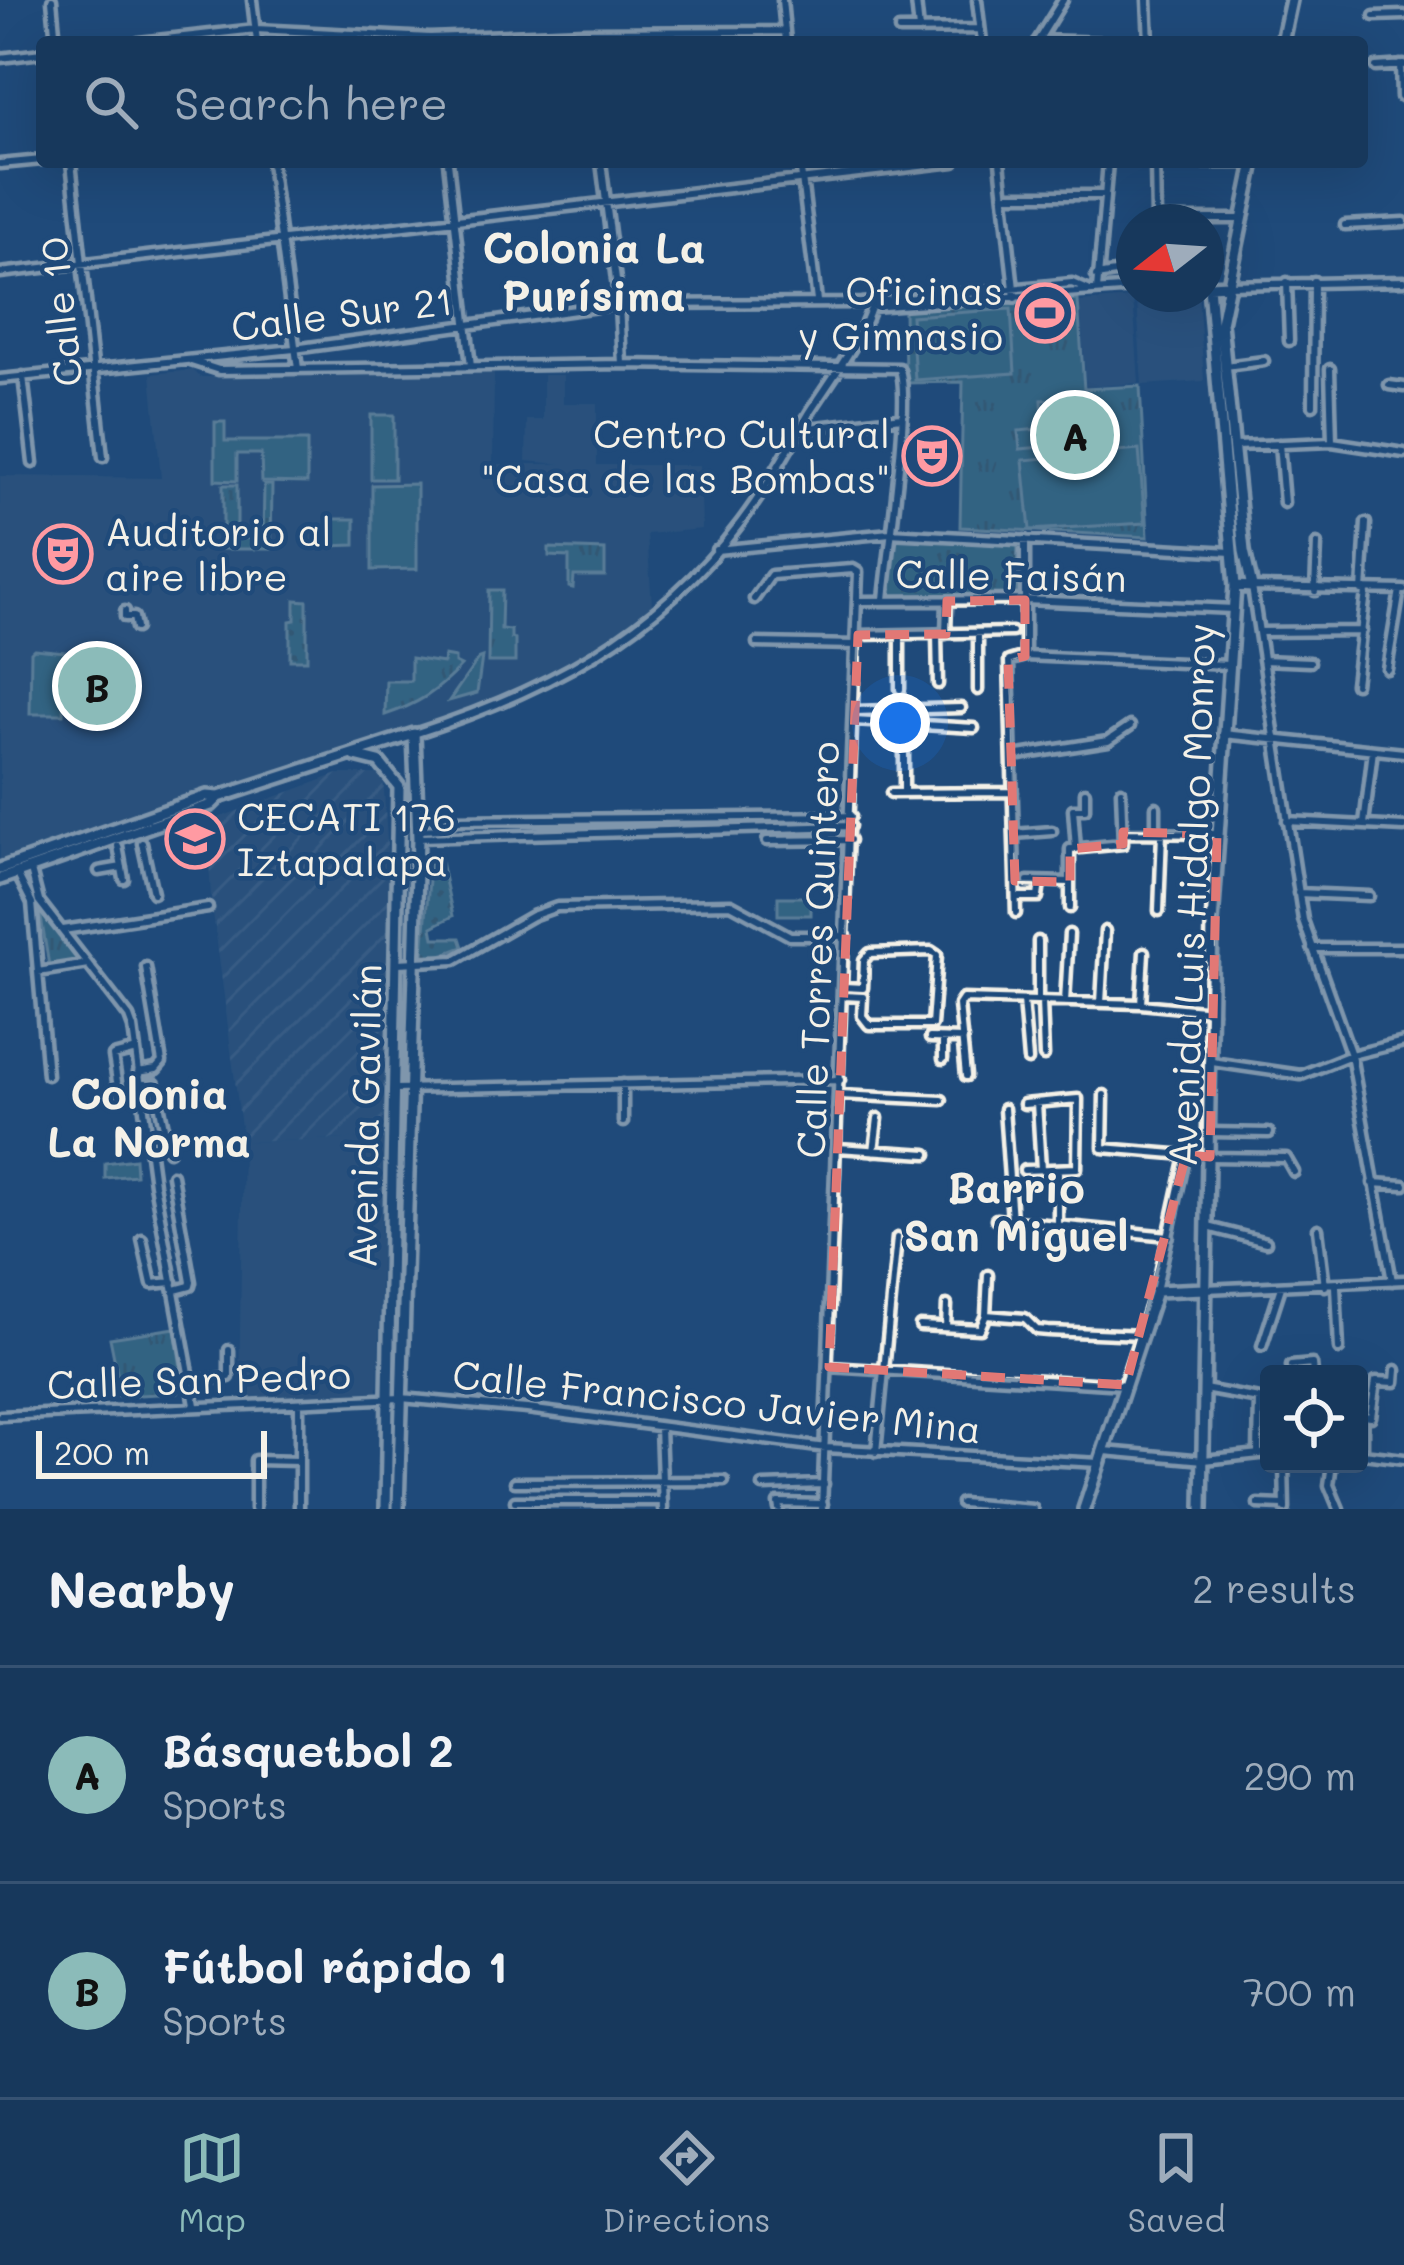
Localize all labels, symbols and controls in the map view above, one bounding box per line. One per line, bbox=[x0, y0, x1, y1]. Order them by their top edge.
search box bbox=[36, 36, 1368, 168]
icon: search bbox=[78, 69, 144, 135]
text: Search here bbox=[174, 73, 448, 131]
north arrow bbox=[1116, 204, 1224, 312]
district label: Colonia La Purísima bbox=[483, 219, 705, 322]
street label: Calle 10 bbox=[26, 235, 93, 389]
place label: Oficinas y Gimnasio bbox=[798, 264, 1003, 360]
street label: Calle Sur 21 bbox=[228, 274, 456, 351]
sports icon: Oficinas y Gimnasio bbox=[1014, 282, 1076, 344]
pin: A bbox=[1036, 390, 1114, 480]
place label: Centro Cultural "Casa de las Bombas" bbox=[481, 407, 890, 503]
theatre icon: Centro Cultural "Casa de las Bombas" bbox=[901, 425, 963, 487]
place label: Auditorio al aire libre bbox=[105, 505, 331, 601]
theatre icon: Auditorio al aire libre bbox=[32, 523, 94, 585]
street label: Calle Faisán bbox=[895, 547, 1127, 602]
street label: Avenida Luis Hidalgo Monroy bbox=[1156, 622, 1226, 1168]
pin: B bbox=[58, 641, 136, 731]
your location bbox=[870, 693, 930, 753]
street label: Calle Torres Quintero bbox=[784, 741, 849, 1159]
place label: CECATI 176 Iztapalapa bbox=[237, 790, 456, 886]
school or university icon: CECATI 176 Iztapalapa bbox=[164, 808, 226, 870]
street label: Avenida Gavilán bbox=[335, 963, 392, 1269]
district label: Colonia La Norma bbox=[47, 1065, 251, 1168]
district label: Barrio San Miguel bbox=[904, 1159, 1128, 1262]
street label: Calle Francisco Javier Mina bbox=[450, 1347, 984, 1454]
street label: Calle San Pedro bbox=[46, 1348, 352, 1409]
map controls bbox=[1260, 1365, 1368, 1473]
button: locate bbox=[1260, 1365, 1368, 1473]
scale bar bbox=[36, 1425, 267, 1478]
text: 200 m bbox=[54, 1430, 150, 1473]
text: Nearby bbox=[48, 1554, 235, 1621]
text: 2 results bbox=[1192, 1562, 1356, 1613]
text: Básquetbol 2 bbox=[162, 1720, 454, 1778]
text: A bbox=[73, 1749, 101, 1800]
text: 290 m bbox=[1244, 1749, 1356, 1800]
text: Sports bbox=[162, 1778, 287, 1829]
text: Fútbol rápido 1 bbox=[162, 1936, 507, 1994]
text: B bbox=[74, 1965, 100, 2016]
text: 700 m bbox=[1243, 1965, 1356, 2016]
text: Sports bbox=[162, 1994, 287, 2045]
tab: Map bbox=[179, 2125, 246, 2240]
tab: Directions bbox=[603, 2125, 770, 2240]
tab: Saved bbox=[1128, 2125, 1225, 2240]

